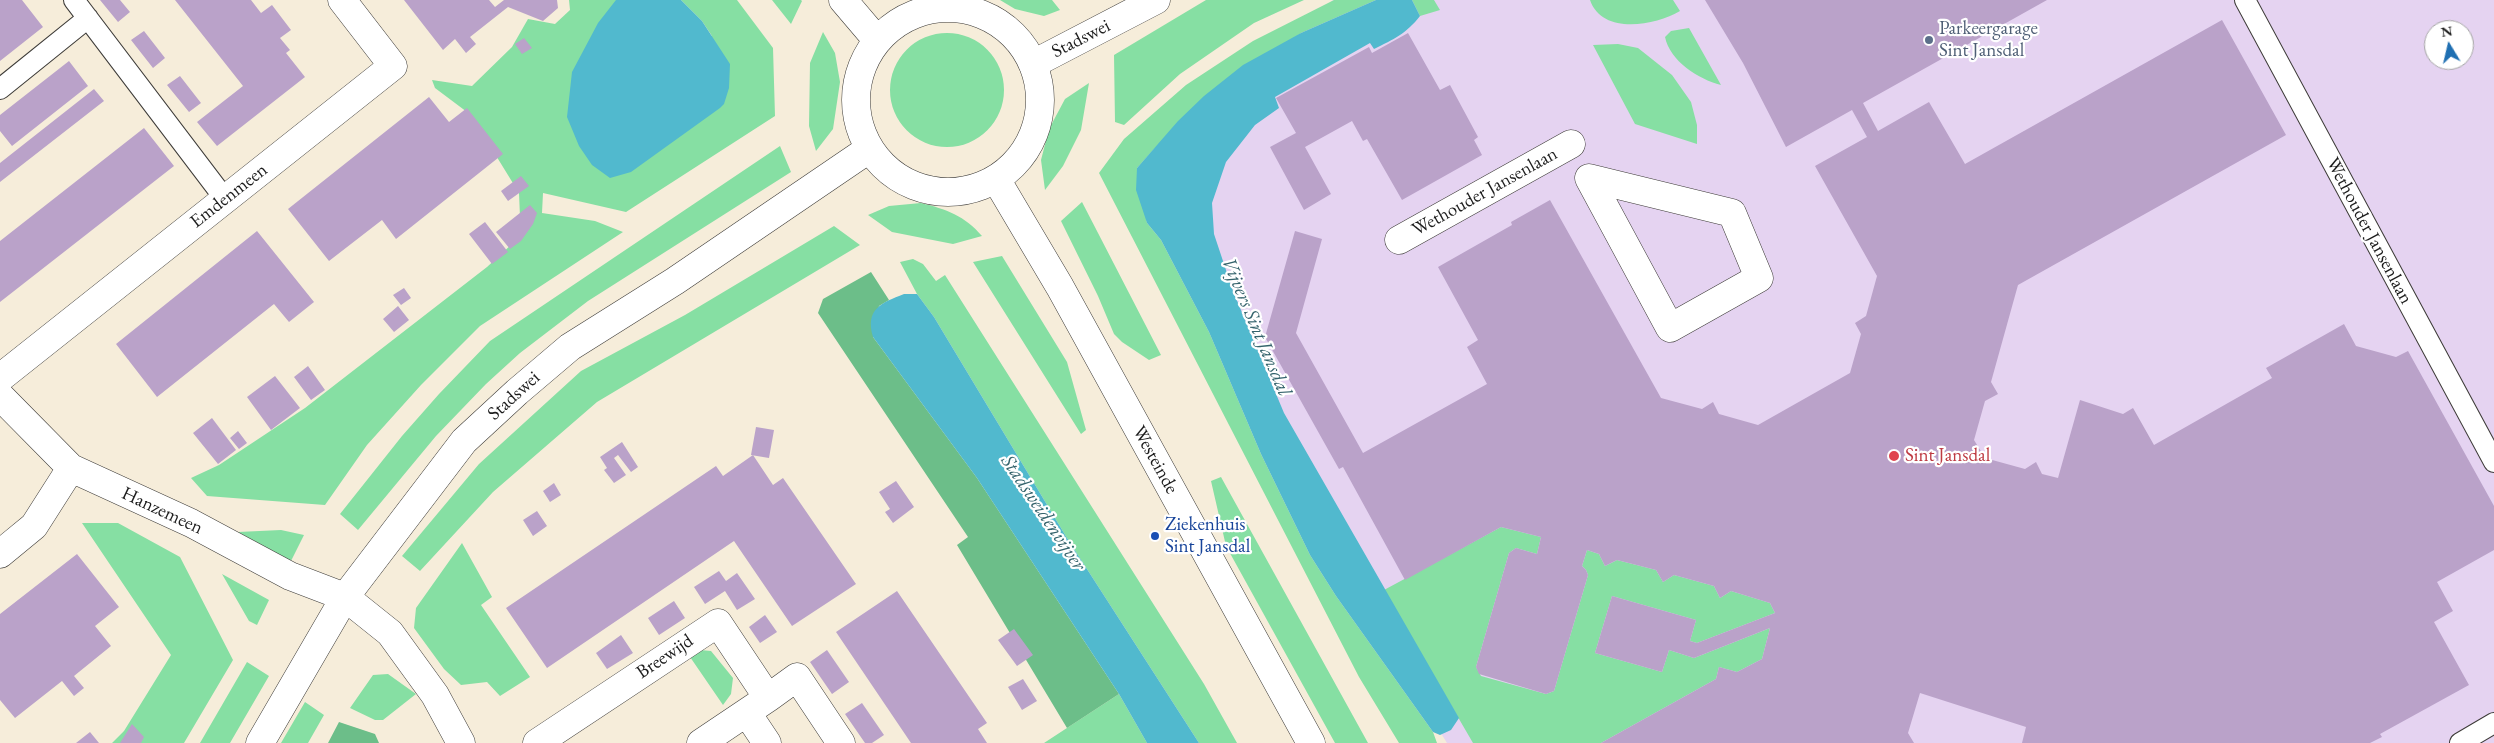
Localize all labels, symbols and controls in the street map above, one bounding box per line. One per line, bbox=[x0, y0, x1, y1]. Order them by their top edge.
street label: Stadswei bbox=[1048, 15, 1114, 63]
place label: Parkeergarage Sint Jansdal bbox=[1939, 18, 2038, 62]
north arrow bbox=[2424, 20, 2474, 70]
text: N bbox=[2440, 21, 2454, 41]
marker: Parkeergarage Sint Jansdal bbox=[1923, 34, 1935, 46]
street label: Wethouder Jansenlaan bbox=[1408, 143, 1562, 241]
street label: Wethouder Jansenlaan bbox=[2321, 154, 2417, 308]
street label: Emdenmeen bbox=[186, 159, 272, 233]
water label: Vijvers Sint Jansdal bbox=[1216, 254, 1296, 400]
street label: Stadswei bbox=[483, 367, 545, 425]
street label: Westeinde bbox=[1127, 422, 1183, 498]
place label: Sint Jansdal bbox=[1905, 445, 1990, 467]
marker: Sint Jansdal bbox=[1887, 449, 1901, 463]
water label: Stadsweidenvijver bbox=[995, 450, 1091, 576]
street label: Hanzemeen bbox=[118, 482, 206, 540]
place label: Ziekenhuis Sint Jansdal bbox=[1165, 514, 1250, 558]
marker: Ziekenhuis Sint Jansdal bbox=[1149, 530, 1161, 542]
street label: Breewijd bbox=[632, 630, 698, 684]

